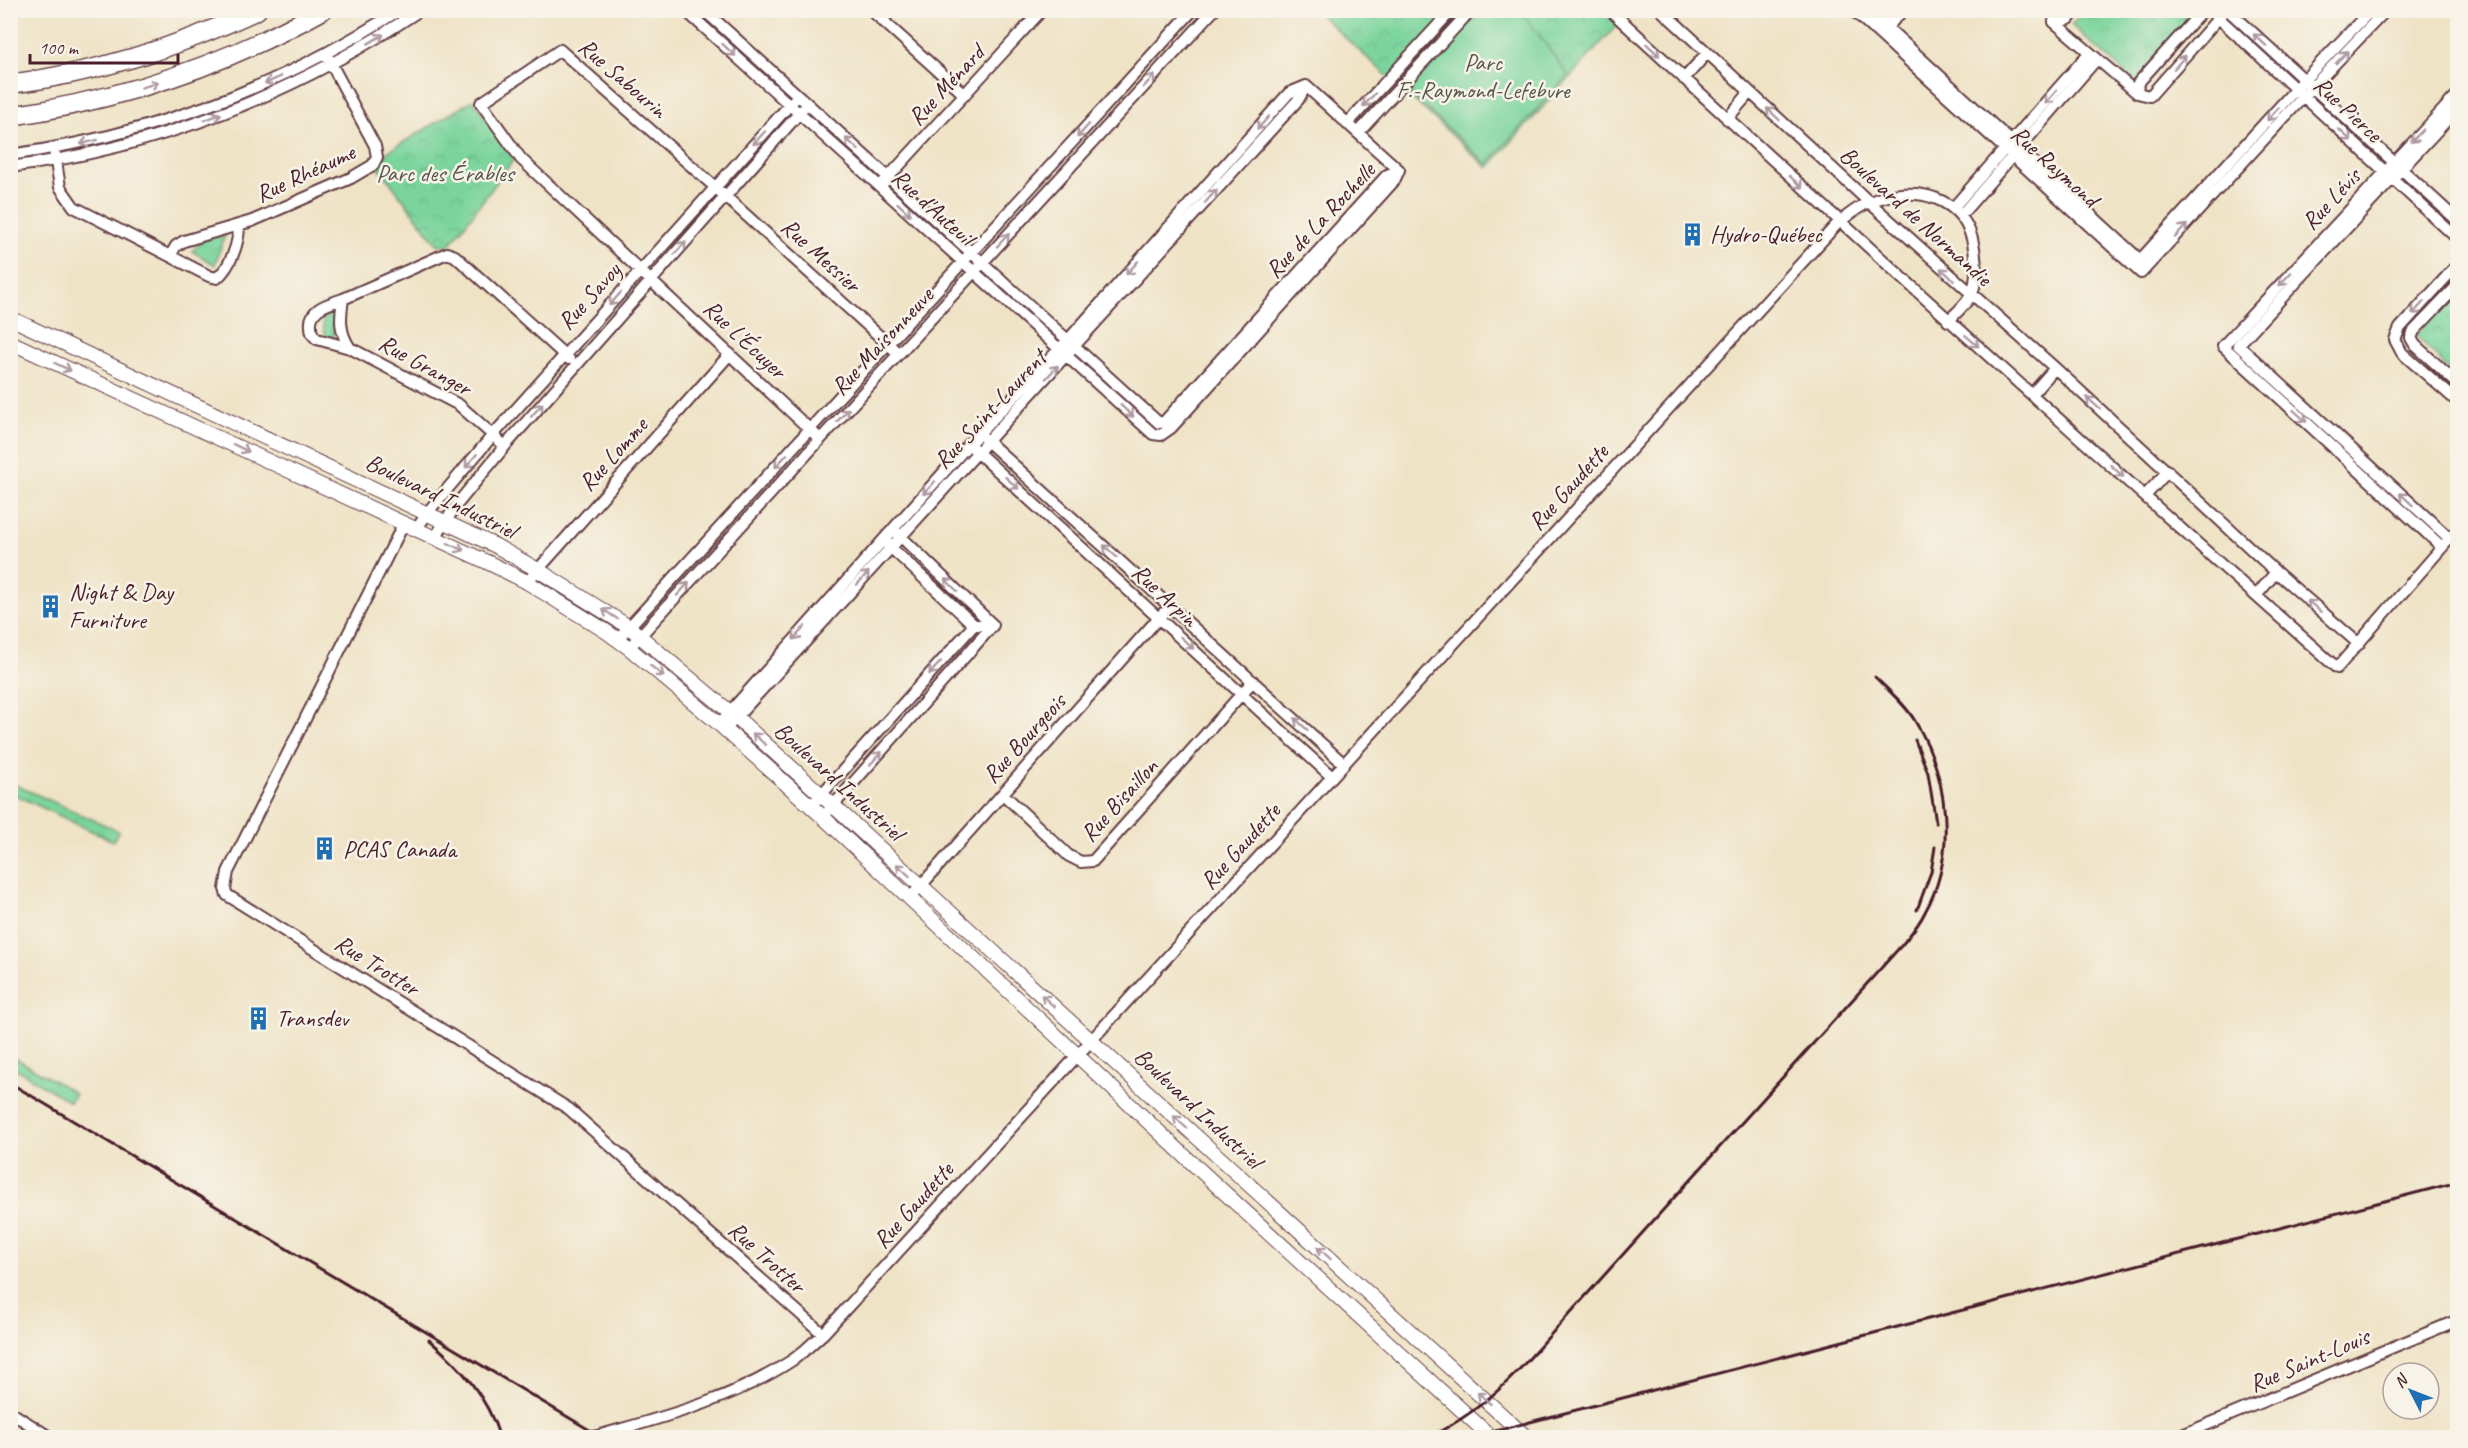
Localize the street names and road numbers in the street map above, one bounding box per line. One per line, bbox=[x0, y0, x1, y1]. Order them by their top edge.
street label: Rue Sabourin bbox=[572, 31, 674, 125]
street label: Rue Ménard bbox=[901, 36, 993, 131]
street label: Rue Pierce bbox=[2307, 70, 2390, 150]
street label: Rue Raymond bbox=[2005, 119, 2108, 216]
street label: Rue Rhéaume bbox=[251, 136, 361, 209]
street label: Boulevard de Normandie bbox=[1834, 140, 2000, 294]
street label: Rue de La Rochelle bbox=[1259, 154, 1383, 284]
street label: Rue Lévis bbox=[2295, 161, 2368, 236]
street label: Rue d'Auteuil bbox=[886, 162, 983, 254]
street label: Rue Messier bbox=[775, 211, 869, 300]
street label: Rue Savoy bbox=[551, 255, 628, 336]
street label: Rue Maisonneuve bbox=[824, 279, 941, 401]
street label: Rue L'Écuyer bbox=[697, 293, 795, 387]
street label: Rue Granger bbox=[374, 327, 478, 404]
street label: Rue Saint-Laurent bbox=[927, 341, 1055, 475]
street label: Rue Lomme bbox=[572, 409, 655, 497]
street label: Rue Gaudette bbox=[1521, 436, 1616, 537]
street label: Boulevard Industriel bbox=[361, 447, 525, 547]
street label: Rue Arpin bbox=[1126, 557, 1205, 634]
street label: Rue Bourgeois bbox=[976, 686, 1073, 789]
street label: Boulevard Industriel bbox=[768, 715, 913, 850]
street label: Rue Bisaillon bbox=[1074, 751, 1165, 848]
street label: Rue Gaudette bbox=[1193, 795, 1288, 896]
street label: Rue Trotter bbox=[329, 927, 427, 1004]
street label: Boulevard Industriel bbox=[1128, 1041, 1271, 1178]
street label: Rue Gaudette bbox=[866, 1154, 961, 1255]
street label: Rue Trotter bbox=[722, 1214, 814, 1301]
street label: Rue Saint-Louis bbox=[2244, 1320, 2376, 1399]

